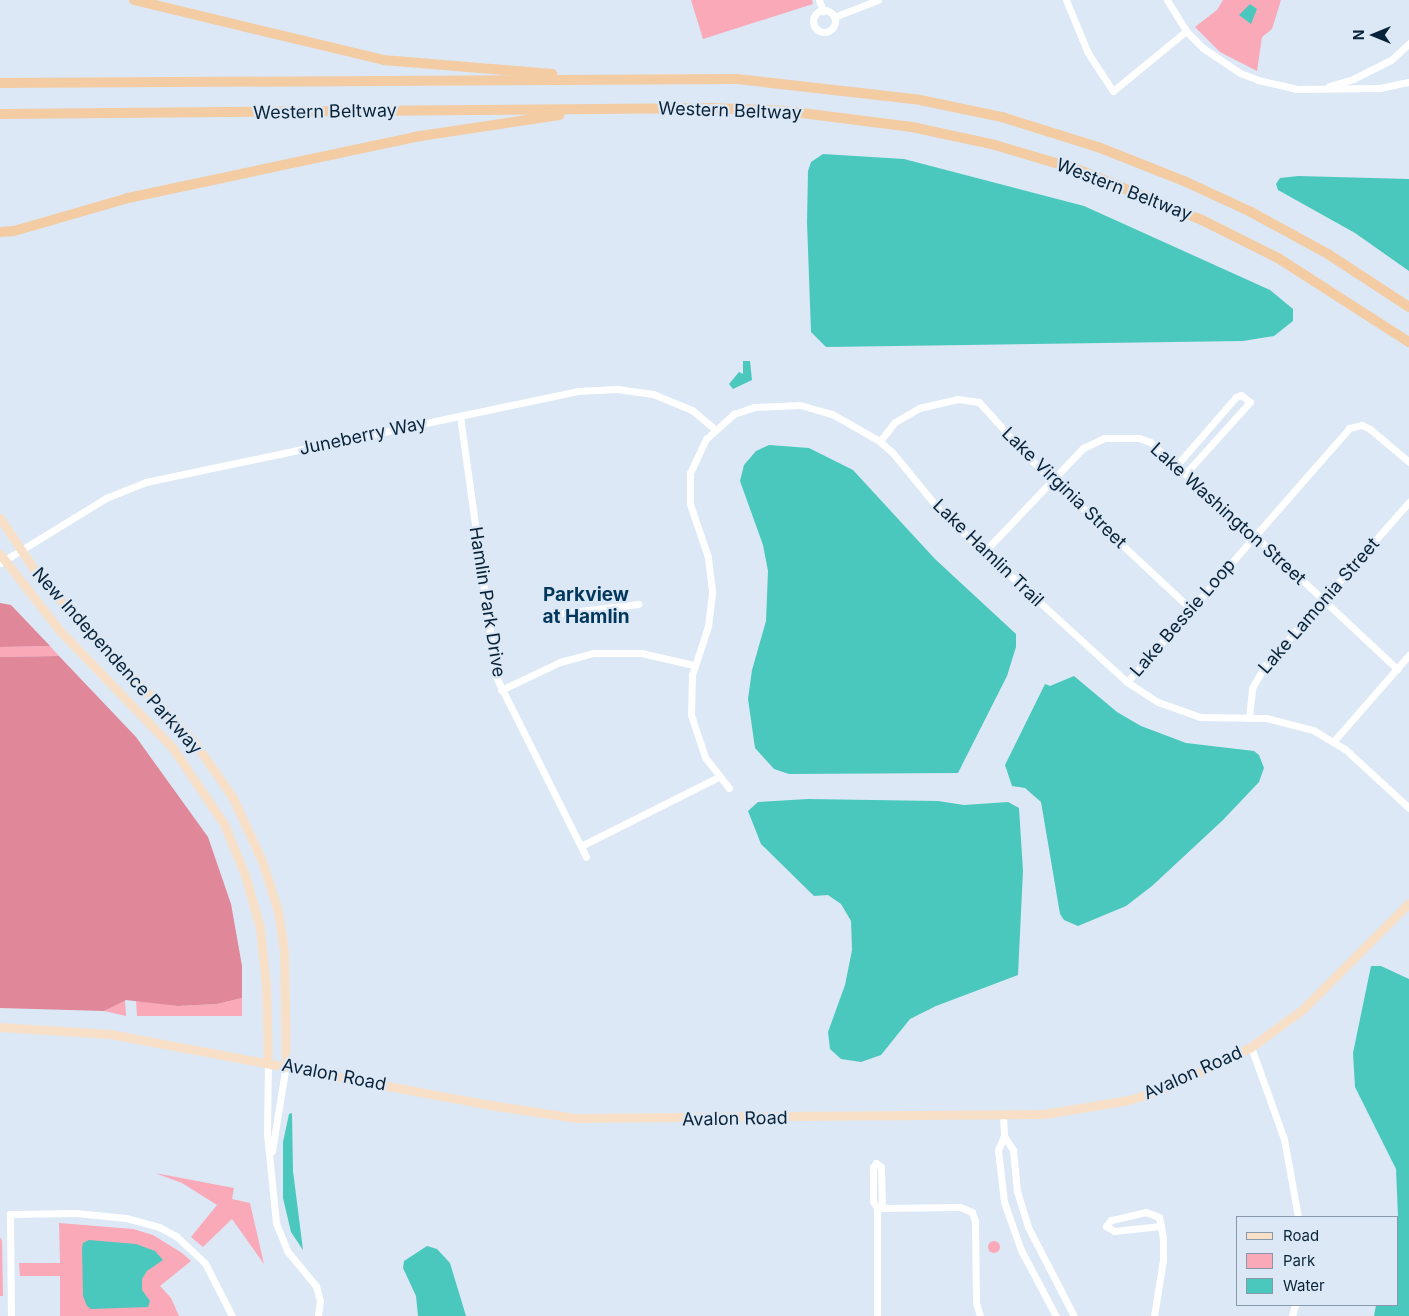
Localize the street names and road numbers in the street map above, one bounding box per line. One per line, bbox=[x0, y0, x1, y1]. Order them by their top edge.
street label: Western Beltway bbox=[658, 98, 802, 124]
street label: Western Beltway bbox=[253, 100, 397, 124]
street label: Western Beltway bbox=[1053, 154, 1195, 226]
street label: Juneberry Way bbox=[297, 412, 429, 460]
street label: Lake Virginia Street bbox=[997, 423, 1131, 553]
street label: Lake Washington Street bbox=[1146, 439, 1310, 589]
street label: Lake Hamlin Trail bbox=[928, 495, 1048, 611]
street label: Hamlin Park Drive bbox=[464, 525, 510, 679]
street label: Lake Lamonia Street bbox=[1254, 534, 1384, 678]
street label: Lake Bessie Loop bbox=[1126, 555, 1240, 681]
street label: New Independence Parkway bbox=[27, 563, 207, 759]
street label: Avalon Road bbox=[1140, 1042, 1246, 1104]
street label: Avalon Road bbox=[280, 1054, 388, 1096]
street label: Avalon Road bbox=[682, 1107, 788, 1131]

